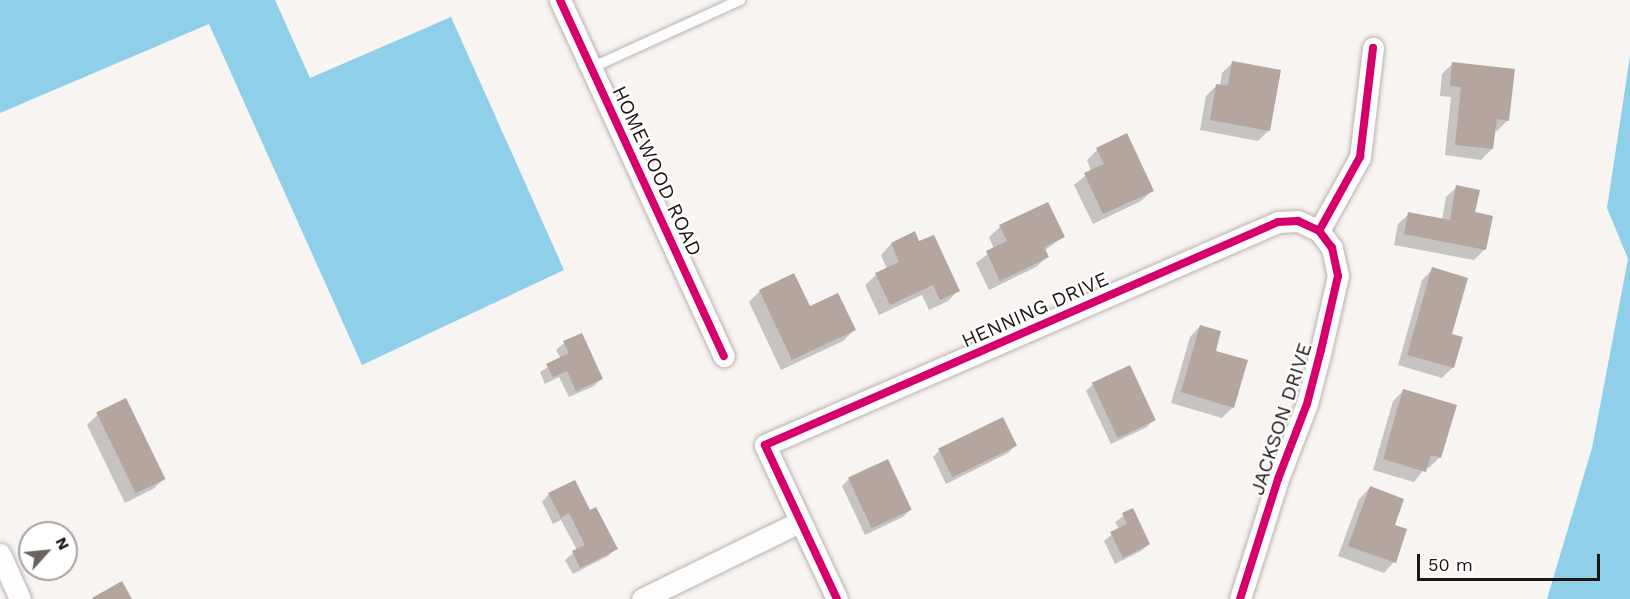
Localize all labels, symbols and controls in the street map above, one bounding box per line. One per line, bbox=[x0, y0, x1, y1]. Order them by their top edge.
street label: HOMEWOOD ROAD bbox=[607, 82, 707, 260]
street label: HENNING DRIVE bbox=[958, 267, 1112, 353]
street label: JACKSON DRIVE bbox=[1245, 340, 1317, 498]
north arrow bbox=[18, 521, 78, 581]
text: N bbox=[52, 534, 74, 553]
scale bar bbox=[1420, 542, 1603, 580]
text: 50 m bbox=[1428, 554, 1473, 575]

